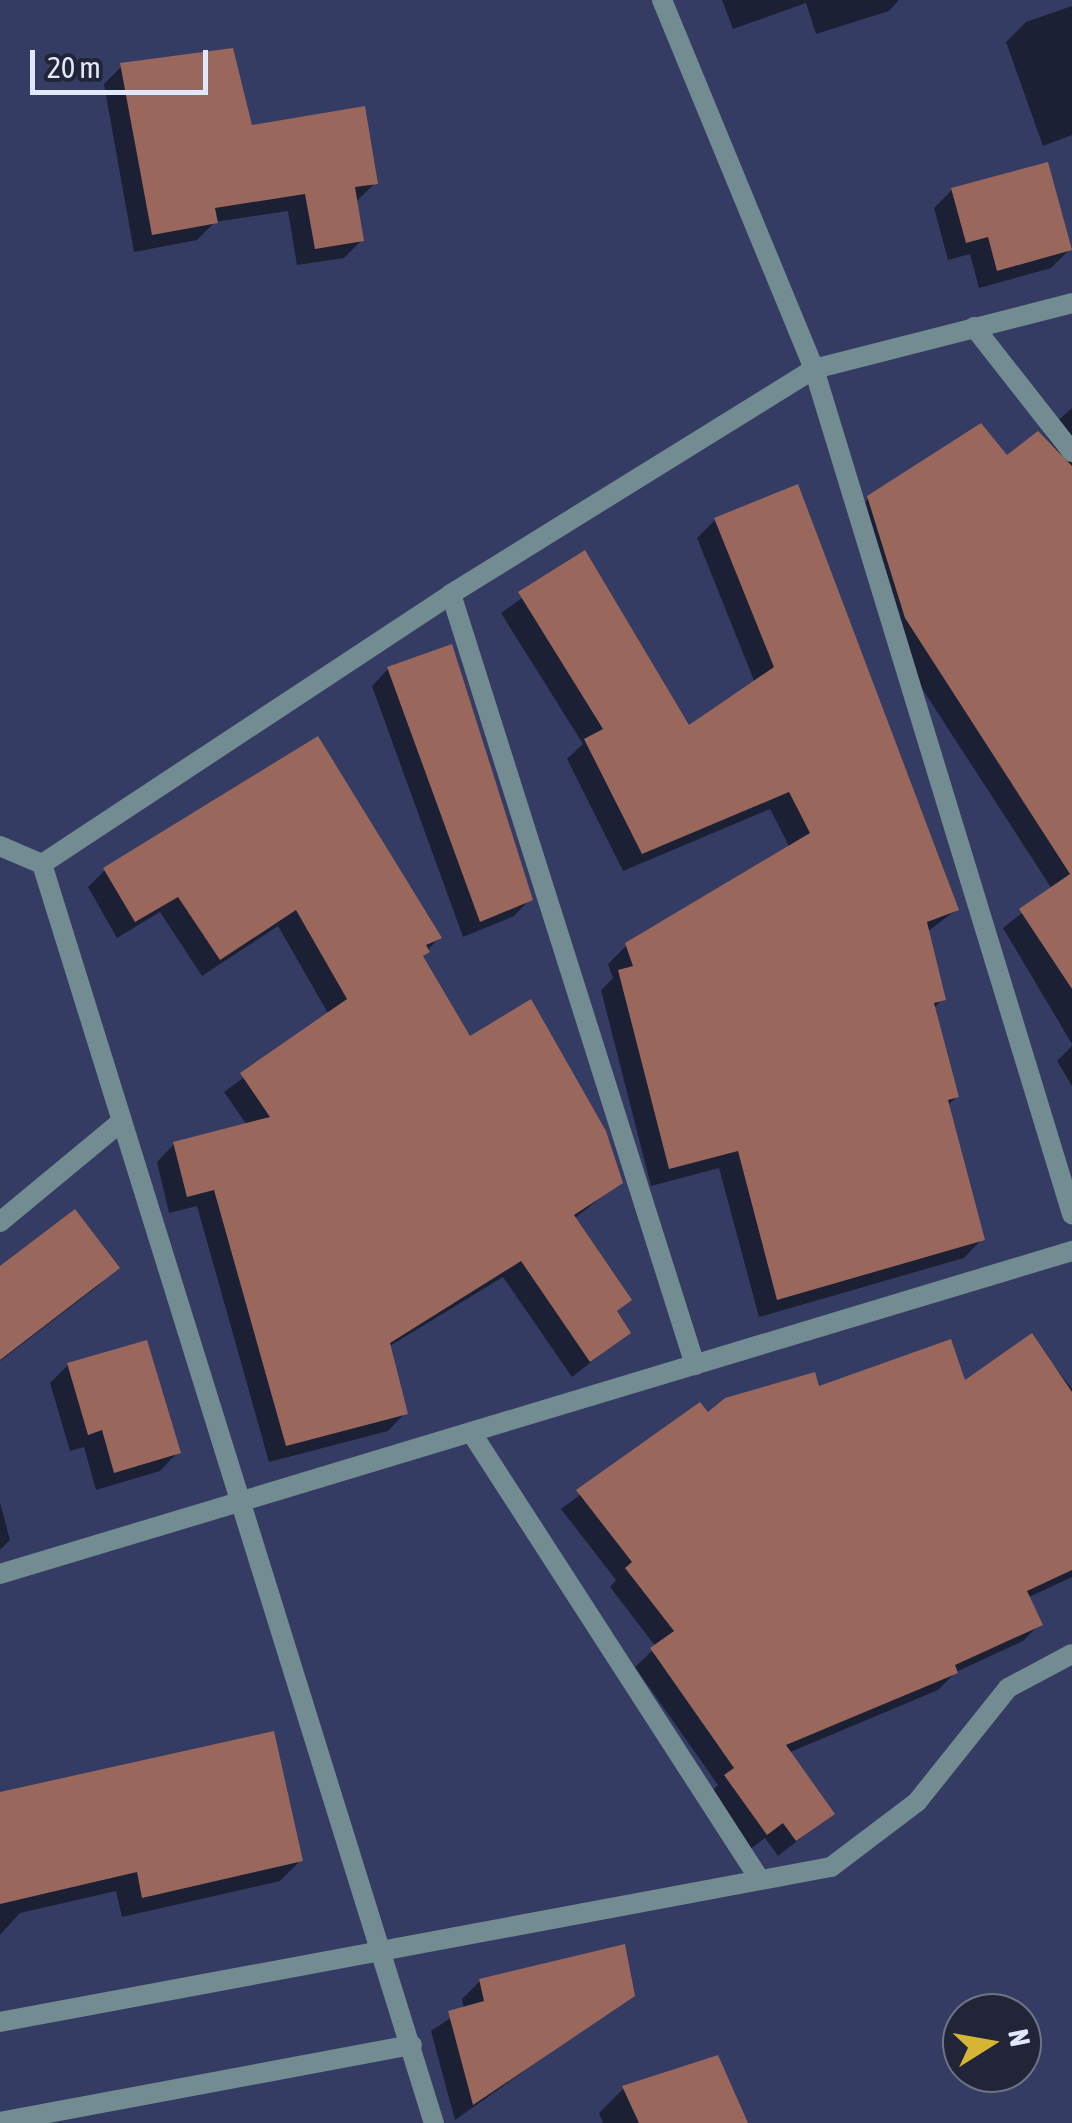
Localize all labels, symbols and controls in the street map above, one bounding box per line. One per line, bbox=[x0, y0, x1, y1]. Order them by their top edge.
scale bar bbox=[35, 30, 212, 92]
text: 20 m bbox=[47, 50, 101, 84]
north arrow bbox=[942, 1993, 1042, 2093]
text: N bbox=[1002, 2026, 1037, 2049]

